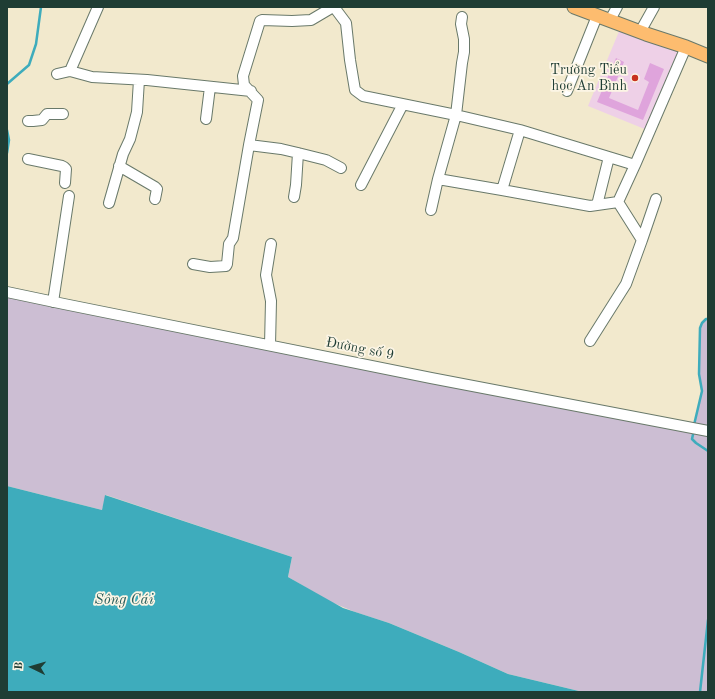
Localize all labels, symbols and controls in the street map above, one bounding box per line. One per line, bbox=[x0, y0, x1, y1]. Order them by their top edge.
place label: Trường Tiểu học An Bình bbox=[550, 62, 627, 94]
marker: Trường Tiểu học An Bình bbox=[630, 73, 640, 83]
street label: Đường số 9 bbox=[324, 334, 396, 364]
water label: Sông Cái bbox=[94, 591, 154, 609]
north arrow bbox=[12, 647, 52, 687]
text: B bbox=[14, 662, 25, 670]

